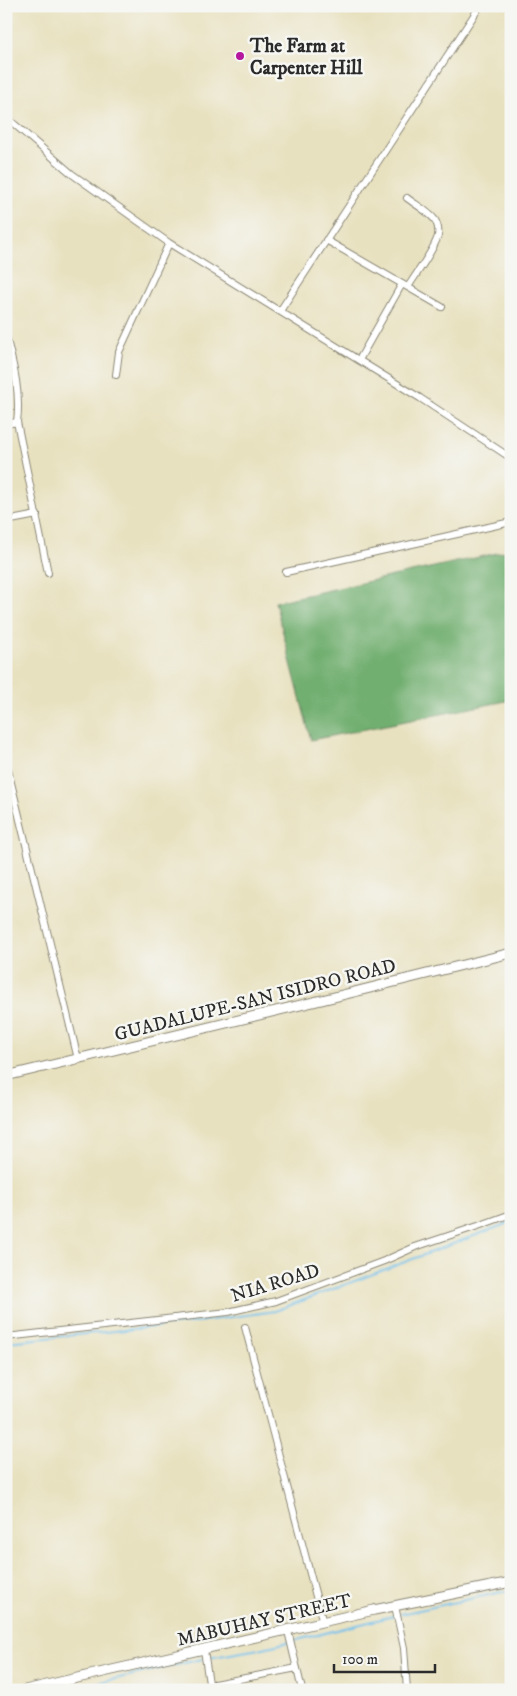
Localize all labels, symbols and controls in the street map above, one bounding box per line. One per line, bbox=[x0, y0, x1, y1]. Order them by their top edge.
place label: The Farm at Carpenter Hill bbox=[249, 35, 363, 80]
marker: The Farm at Carpenter Hill bbox=[234, 50, 246, 62]
street label: GUADALUPE-SAN ISIDRO ROAD bbox=[112, 954, 399, 1047]
street label: NIA ROAD bbox=[228, 1259, 323, 1308]
street label: MABUHAY STREET bbox=[175, 1589, 354, 1652]
scale bar bbox=[334, 1641, 436, 1673]
text: 100 m bbox=[342, 1650, 378, 1669]

